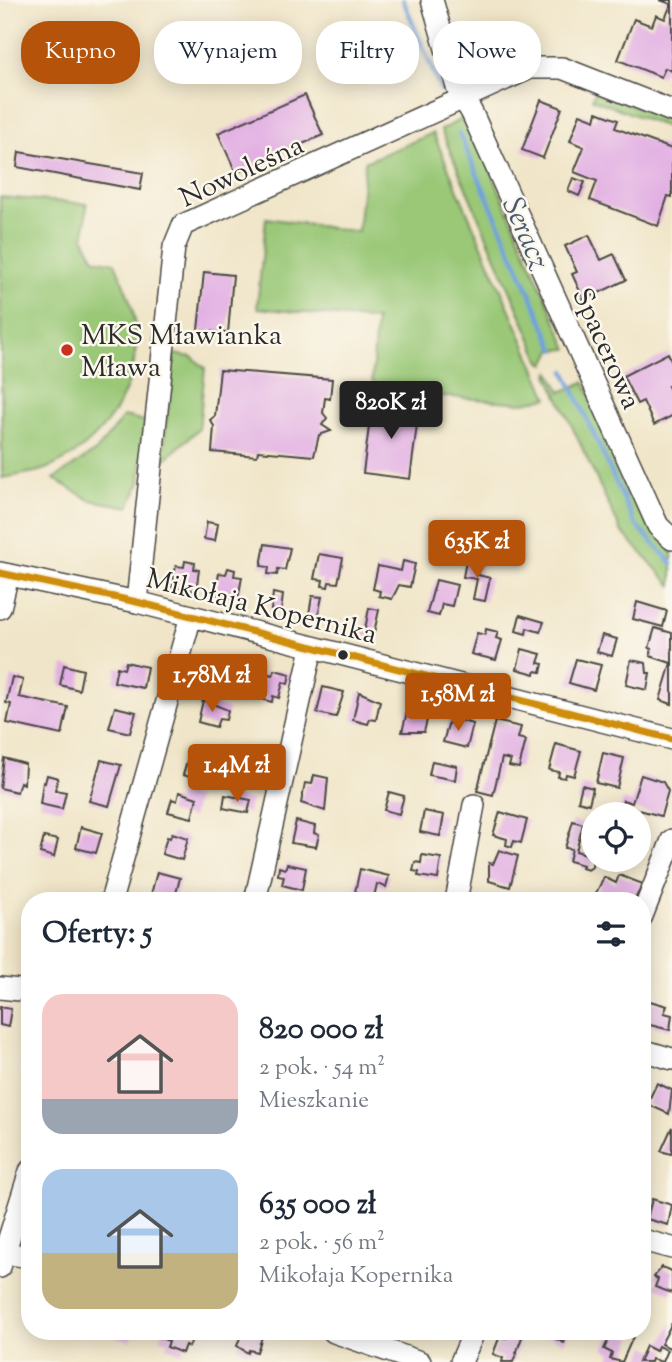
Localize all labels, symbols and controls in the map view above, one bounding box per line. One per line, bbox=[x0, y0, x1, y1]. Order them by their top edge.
chip: Kupno bbox=[21, 21, 140, 84]
chip: Wynajem bbox=[154, 21, 302, 84]
chip: Filtry bbox=[316, 21, 419, 84]
chip: Nowe bbox=[433, 21, 541, 84]
street label: Nowoleśna bbox=[174, 126, 311, 219]
water label: Seracz bbox=[490, 191, 560, 277]
street label: Spacerowa bbox=[561, 282, 650, 416]
place label: MKS Mławianka Mława bbox=[81, 317, 282, 389]
marker: MKS Mławianka Mława bbox=[59, 342, 75, 358]
pin: 820K zł bbox=[326, 382, 456, 441]
text: 820K zł bbox=[356, 387, 426, 420]
pin: 635K zł bbox=[412, 520, 542, 580]
text: 635K zł bbox=[444, 526, 510, 559]
street label: Mikołaja Kopernika bbox=[142, 560, 381, 656]
unlabelled marker bbox=[336, 648, 350, 662]
pin: 1.78M zł bbox=[140, 654, 284, 714]
text: 1.78M zł bbox=[173, 660, 251, 693]
pin: 1.58M zł bbox=[386, 674, 530, 733]
text: 1.58M zł bbox=[421, 679, 495, 712]
pin: 1.4M zł bbox=[172, 744, 302, 804]
text: 1.4M zł bbox=[204, 750, 270, 783]
map controls bbox=[581, 802, 651, 872]
button: locate bbox=[581, 802, 651, 872]
text: Oferty: 5 bbox=[42, 913, 152, 956]
icon: filters bbox=[592, 915, 630, 953]
text: 820 000 zł bbox=[259, 1009, 384, 1052]
icon: home bbox=[98, 1022, 182, 1106]
text: 2 pok. · 54 m² bbox=[259, 1052, 385, 1085]
text: Mieszkanie bbox=[259, 1085, 369, 1118]
text: 635 000 zł bbox=[259, 1184, 376, 1227]
icon: home bbox=[98, 1197, 182, 1281]
text: 2 pok. · 56 m² bbox=[259, 1227, 385, 1260]
text: Mikołaja Kopernika bbox=[259, 1260, 453, 1293]

